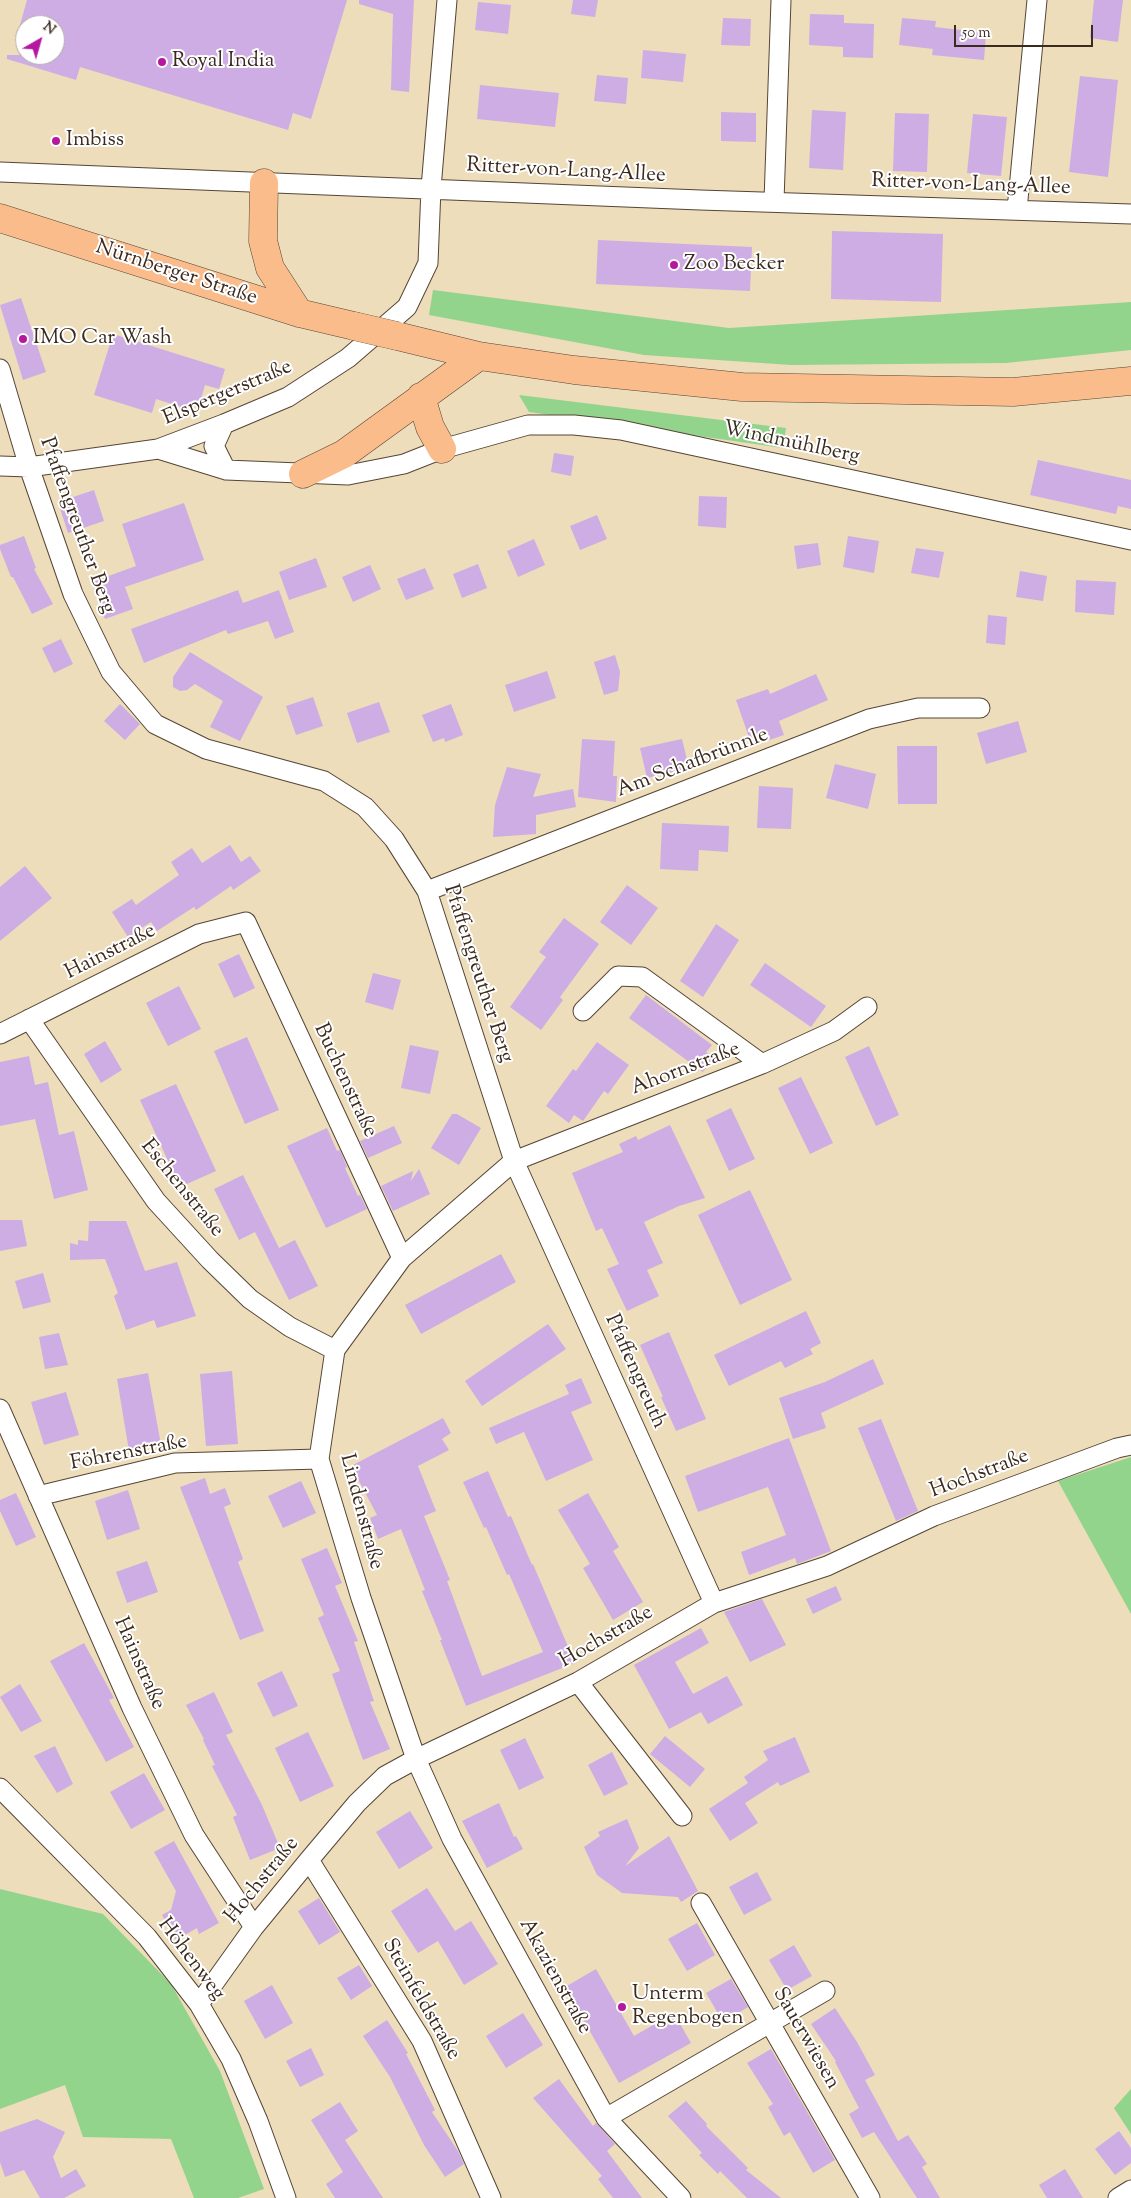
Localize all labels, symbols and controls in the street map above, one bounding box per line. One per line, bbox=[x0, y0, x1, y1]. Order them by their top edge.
north arrow bbox=[15, 15, 65, 65]
scale bar bbox=[956, 15, 1095, 47]
text: N bbox=[38, 18, 59, 40]
text: 50 m bbox=[962, 23, 991, 44]
place label: Royal India bbox=[172, 49, 274, 75]
marker: Royal India bbox=[156, 56, 168, 68]
place label: Imbiss bbox=[66, 128, 124, 154]
marker: Imbiss bbox=[50, 135, 62, 147]
street label: Ritter-von-Lang-Allee bbox=[466, 154, 666, 190]
street label: Ritter-von-Lang-Allee bbox=[871, 170, 1071, 202]
street label: Nürnberger Straße bbox=[92, 236, 260, 312]
place label: Zoo Becker bbox=[684, 252, 784, 278]
marker: Zoo Becker bbox=[668, 259, 680, 271]
place label: IMO Car Wash bbox=[33, 326, 172, 352]
marker: IMO Car Wash bbox=[17, 333, 29, 345]
street label: Elspergerstraße bbox=[160, 355, 296, 433]
street label: Windmühlberg bbox=[720, 417, 862, 471]
street label: Pfaffengreuther Berg bbox=[32, 435, 120, 617]
street label: Am Schafbrünnle bbox=[614, 723, 772, 805]
street label: Pfaffengreuther Berg bbox=[436, 882, 518, 1066]
street label: Hainstraße bbox=[61, 919, 161, 987]
street label: Buchenstraße bbox=[307, 1020, 381, 1142]
street label: Ahornstraße bbox=[628, 1038, 744, 1102]
street label: Eschenstraße bbox=[134, 1135, 228, 1243]
street label: Pfaffengreuth bbox=[598, 1311, 670, 1433]
street label: Föhrenstraße bbox=[68, 1430, 190, 1478]
street label: Hochstraße bbox=[927, 1445, 1033, 1505]
street label: Lindenstraße bbox=[332, 1451, 388, 1573]
street label: Hochstraße bbox=[556, 1601, 658, 1675]
street label: Hainstraße bbox=[106, 1614, 170, 1714]
street label: Hochstraße bbox=[221, 1833, 305, 1929]
street label: Höhenweg bbox=[151, 1914, 229, 2006]
street label: Akazienstraße bbox=[512, 1915, 596, 2039]
street label: Steinfeldstraße bbox=[375, 1935, 465, 2065]
place label: Unterm Regenbogen bbox=[632, 1982, 744, 2032]
street label: Sauerwiesen bbox=[766, 1984, 844, 2094]
marker: Unterm Regenbogen bbox=[616, 2001, 628, 2013]

